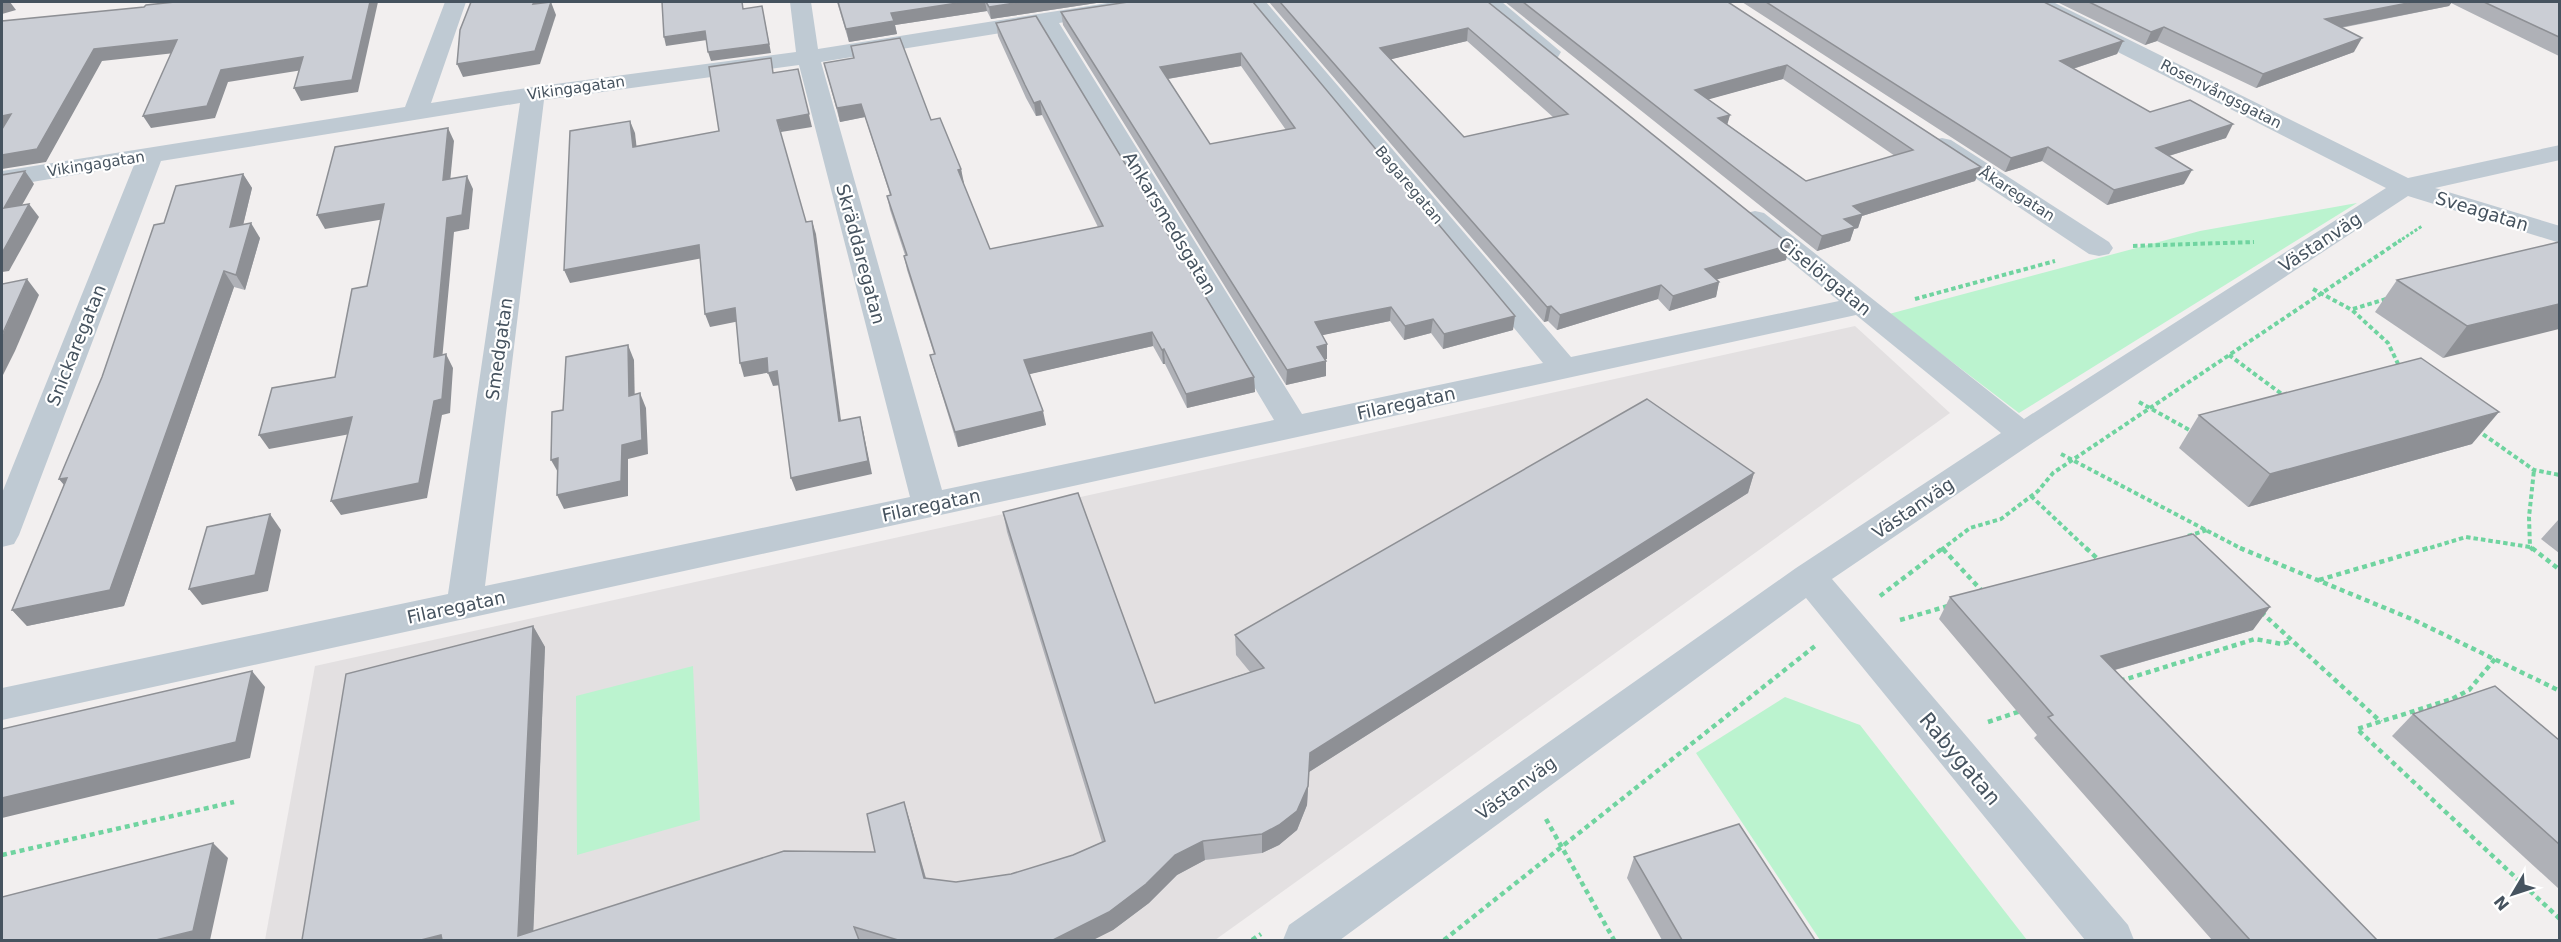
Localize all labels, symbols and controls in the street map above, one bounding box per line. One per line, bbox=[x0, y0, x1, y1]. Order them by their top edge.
street label: Rosenvångsgatan bbox=[2157, 56, 2285, 132]
street label: Vikingagatan bbox=[526, 72, 626, 104]
street label: Bagaregatan bbox=[1371, 142, 1447, 228]
street label: Vikingagatan bbox=[46, 147, 146, 181]
street label: Ankarsmedsgatan bbox=[1119, 148, 1221, 298]
street label: Åkaregatan bbox=[1976, 162, 2059, 225]
street label: Skräddaregatan bbox=[832, 182, 890, 326]
street label: Sveagatan bbox=[2433, 187, 2531, 235]
street label: Västanväg bbox=[2275, 208, 2365, 276]
street label: Ciselörgatan bbox=[1774, 232, 1876, 320]
street label: Snickaregatan bbox=[42, 281, 110, 409]
street label: Smedgatan bbox=[481, 296, 517, 402]
street label: Filaregatan bbox=[1355, 382, 1457, 424]
street label: Västanväg bbox=[1868, 473, 1958, 543]
street label: Filaregatan bbox=[880, 484, 982, 526]
street label: Filaregatan bbox=[405, 586, 507, 628]
street label: Rabygatan bbox=[1914, 708, 2006, 810]
street label: Västanväg bbox=[1472, 752, 1560, 824]
north arrow bbox=[2483, 864, 2543, 924]
text: N bbox=[2490, 892, 2513, 914]

